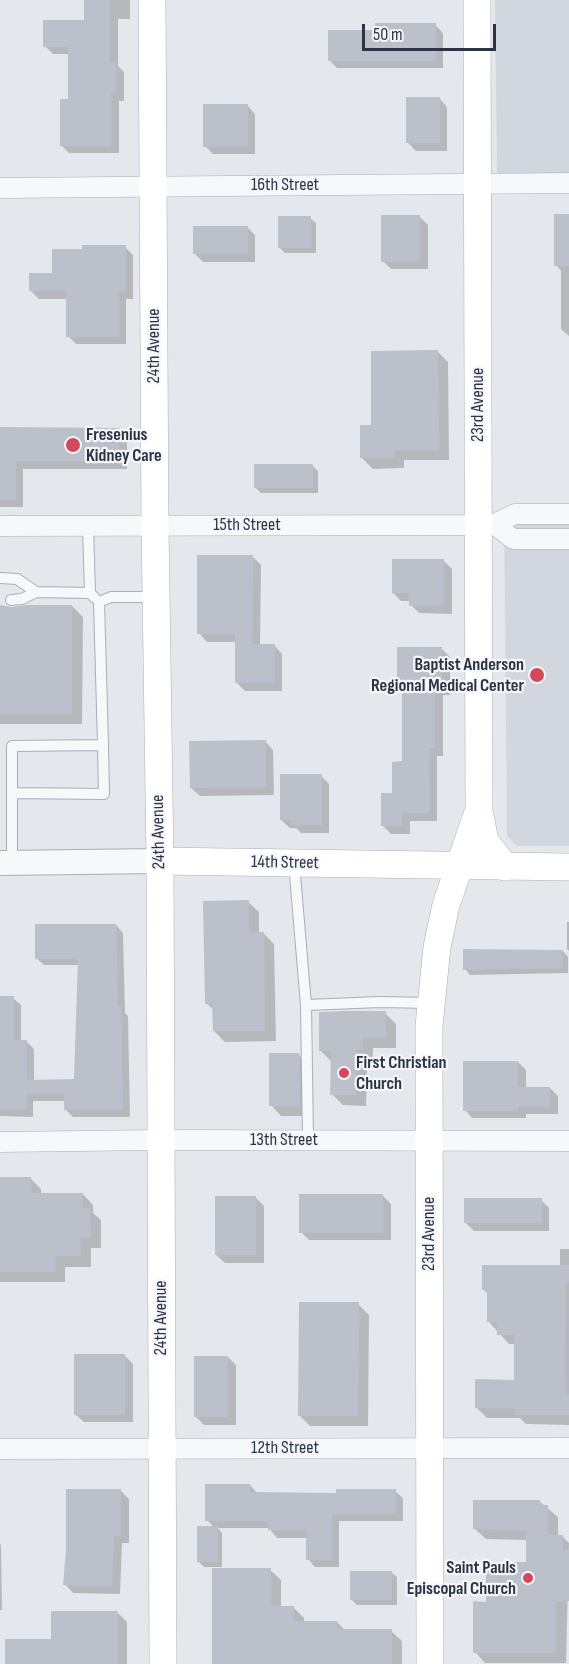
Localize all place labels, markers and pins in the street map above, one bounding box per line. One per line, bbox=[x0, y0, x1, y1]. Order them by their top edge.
place label: Fresenius Kidney Care bbox=[86, 424, 162, 466]
marker: Fresenius Kidney Care bbox=[64, 436, 82, 454]
place label: Baptist Anderson Regional Medical Center bbox=[371, 654, 524, 696]
marker: Baptist Anderson Regional Medical Center bbox=[528, 666, 546, 684]
place label: First Christian Church bbox=[356, 1052, 447, 1094]
marker: First Christian Church bbox=[337, 1066, 351, 1080]
place label: Saint Pauls Episcopal Church bbox=[407, 1557, 516, 1600]
marker: Saint Pauls Episcopal Church bbox=[521, 1571, 535, 1585]

